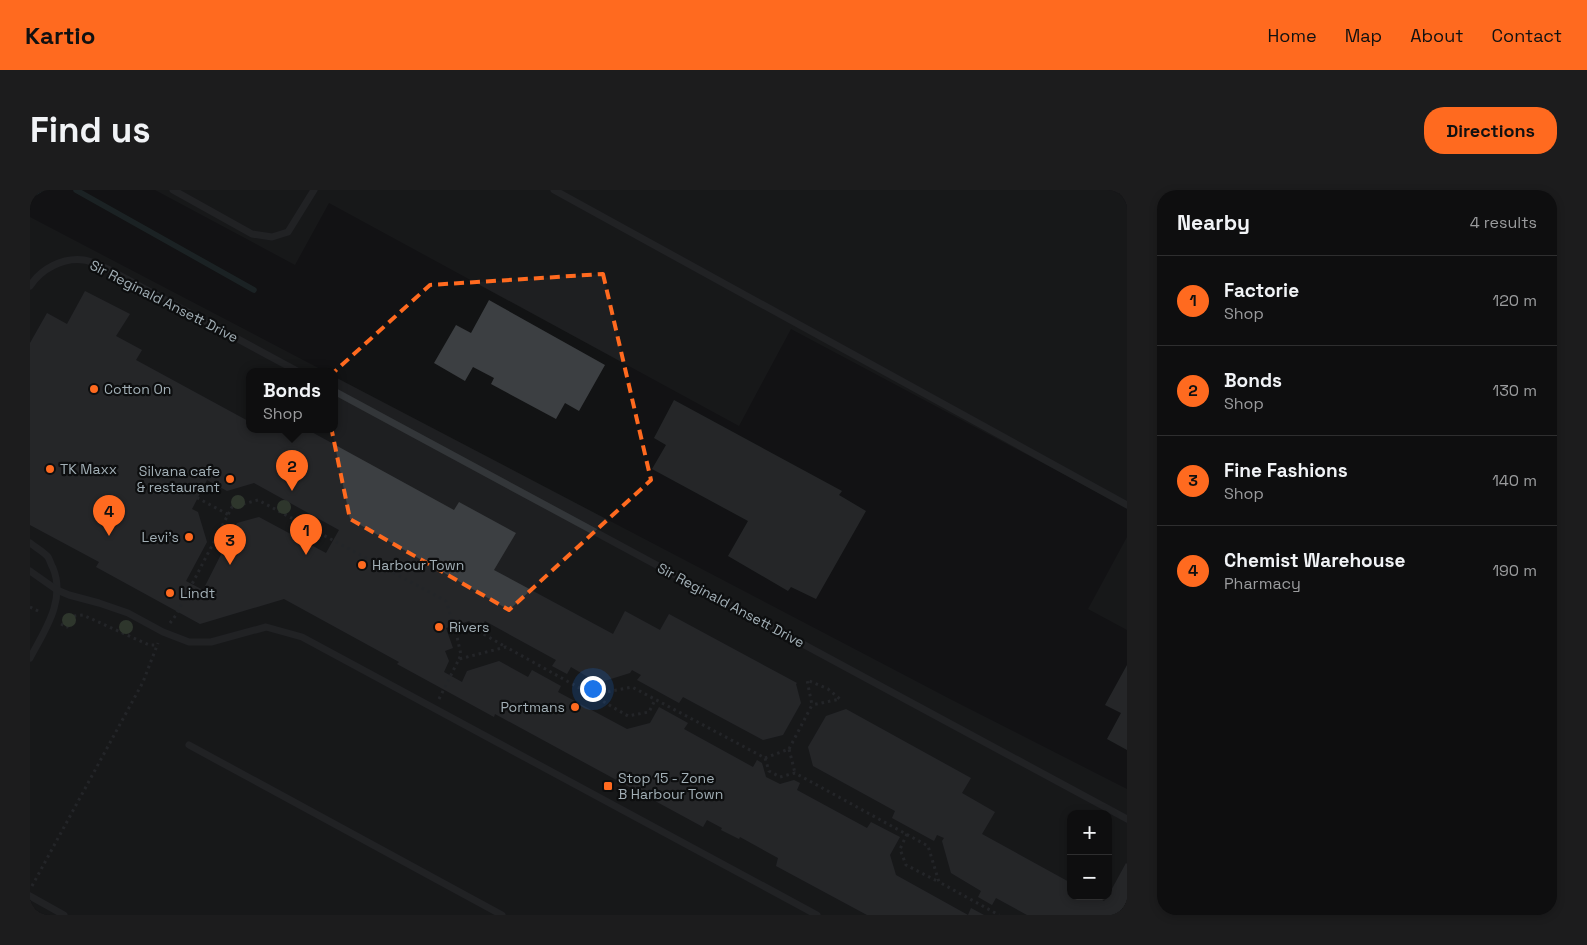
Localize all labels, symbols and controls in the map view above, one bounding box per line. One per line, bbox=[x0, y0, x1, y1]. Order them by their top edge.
text: Kartio bbox=[25, 20, 95, 51]
text: Home bbox=[1268, 24, 1317, 47]
text: Map bbox=[1345, 24, 1382, 47]
text: About bbox=[1410, 24, 1464, 47]
text: Contact bbox=[1492, 24, 1562, 47]
button: Directions bbox=[1424, 107, 1557, 154]
text: Find us bbox=[30, 108, 151, 152]
text: Nearby bbox=[1177, 209, 1250, 236]
text: 4 results bbox=[1470, 212, 1537, 233]
street label: Sir Reginald Ansett Drive bbox=[87, 256, 241, 346]
text: Factorie bbox=[1224, 278, 1299, 303]
text: 1 bbox=[1189, 290, 1197, 311]
text: 120 m bbox=[1493, 290, 1537, 311]
text: Shop bbox=[1224, 303, 1264, 324]
popup bbox=[246, 368, 338, 433]
text: Bonds bbox=[1224, 368, 1282, 393]
text: Bonds bbox=[263, 378, 321, 403]
place label: Cotton On bbox=[104, 380, 171, 398]
text: 2 bbox=[1188, 380, 1198, 401]
text: 130 m bbox=[1493, 380, 1537, 401]
marker: Cotton On bbox=[88, 383, 100, 395]
text: Shop bbox=[1224, 393, 1264, 414]
text: Shop bbox=[263, 403, 303, 424]
pin: 2 bbox=[276, 450, 308, 491]
text: Fine Fashions bbox=[1224, 458, 1348, 483]
place label: TK Maxx bbox=[60, 460, 117, 478]
place label: Silvana cafe & restaurant bbox=[137, 462, 220, 496]
marker: TK Maxx bbox=[44, 463, 56, 475]
text: 3 bbox=[1188, 470, 1198, 491]
text: 140 m bbox=[1492, 470, 1537, 491]
marker: Silvana cafe & restaurant bbox=[224, 473, 236, 485]
text: Shop bbox=[1224, 483, 1264, 504]
pin: 4 bbox=[93, 495, 125, 536]
pin: 1 bbox=[290, 514, 322, 555]
pin: 3 bbox=[214, 524, 246, 565]
place label: Levi's bbox=[142, 528, 179, 546]
marker: Levi's bbox=[183, 531, 195, 543]
text: Chemist Warehouse bbox=[1224, 548, 1405, 573]
place label: Harbour Town bbox=[372, 556, 464, 574]
marker: Harbour Town bbox=[356, 559, 368, 571]
street label: Sir Reginald Ansett Drive bbox=[654, 559, 808, 651]
text: 4 bbox=[1188, 560, 1198, 581]
text: 190 m bbox=[1492, 560, 1537, 581]
text: Pharmacy bbox=[1224, 573, 1301, 594]
place label: Lindt bbox=[180, 584, 215, 602]
marker: Lindt bbox=[164, 587, 176, 599]
place label: Rivers bbox=[449, 618, 489, 636]
marker: Rivers bbox=[433, 621, 445, 633]
your location bbox=[580, 676, 606, 702]
place label: Portmans bbox=[500, 698, 565, 716]
marker: Portmans bbox=[569, 701, 581, 713]
place label: Stop 15 - Zone B Harbour Town bbox=[618, 769, 723, 803]
marker: Stop 15 - Zone B Harbour Town bbox=[602, 780, 614, 792]
map controls bbox=[1067, 810, 1112, 900]
button: + bbox=[1067, 810, 1112, 855]
button: − bbox=[1067, 855, 1112, 900]

